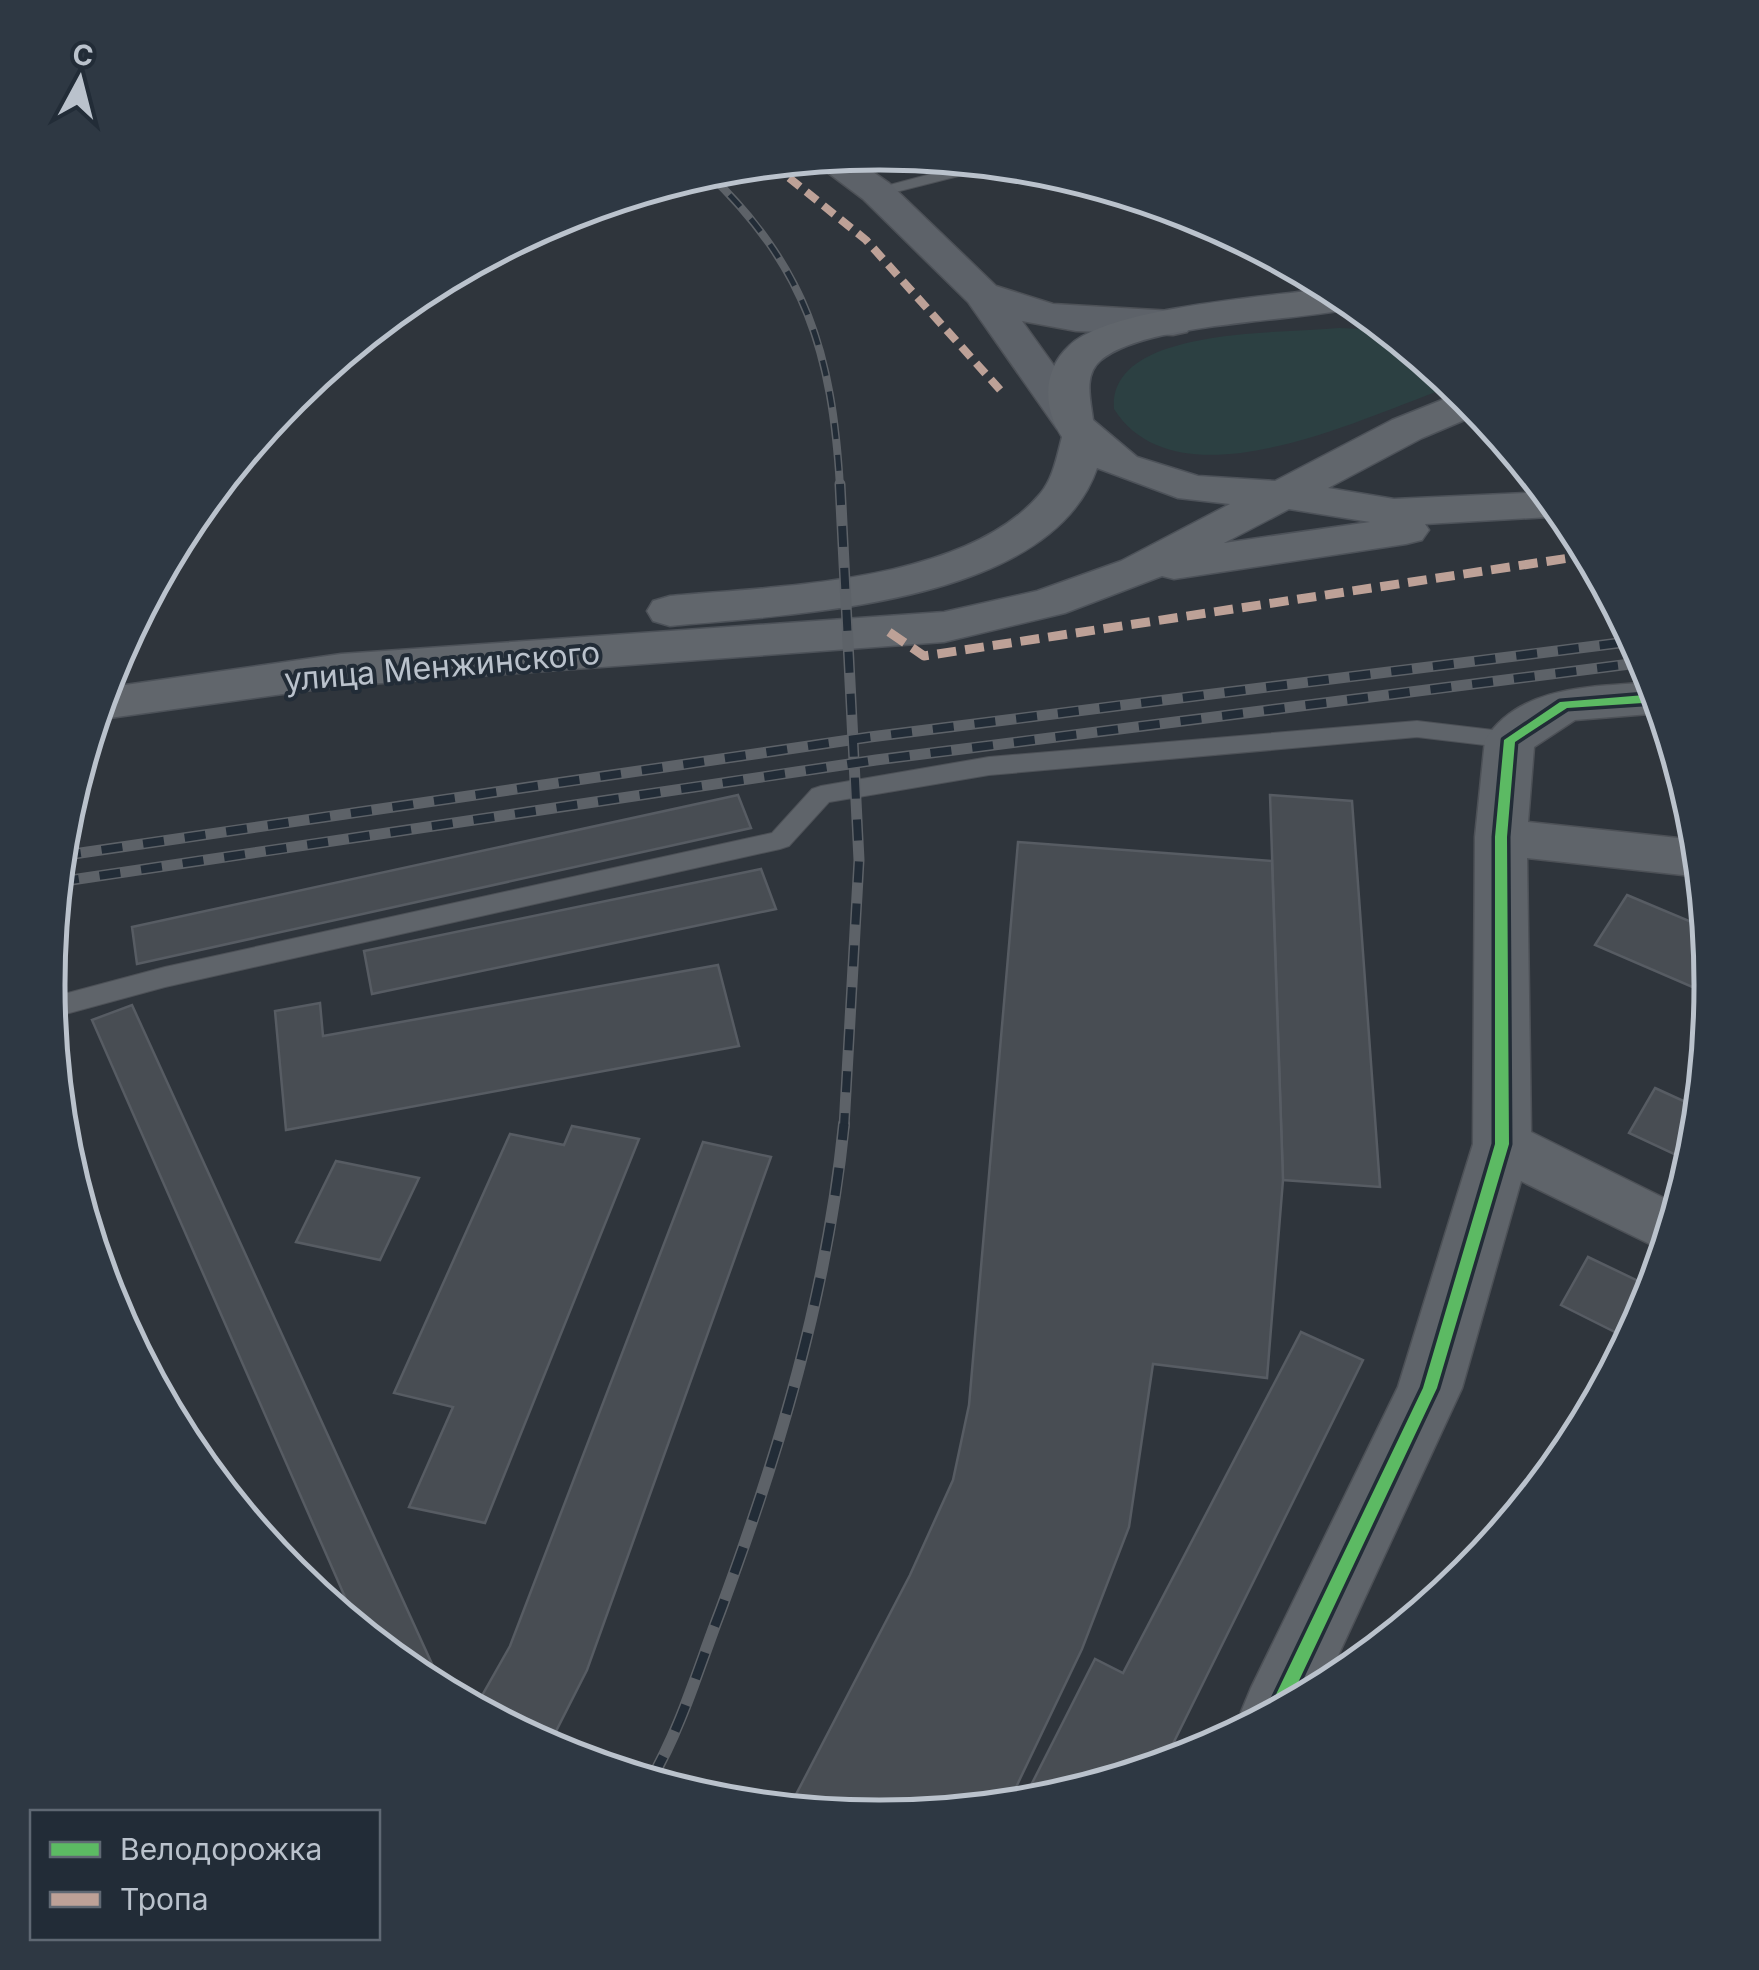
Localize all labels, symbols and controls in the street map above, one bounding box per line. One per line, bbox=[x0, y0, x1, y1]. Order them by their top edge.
north arrow bbox=[30, 30, 130, 130]
text: С bbox=[71, 37, 95, 73]
street label: улица Менжинского bbox=[282, 633, 602, 699]
legend bbox=[30, 1810, 380, 1940]
text: Велодорожка bbox=[120, 1831, 322, 1867]
text: Тропа bbox=[120, 1881, 209, 1917]

